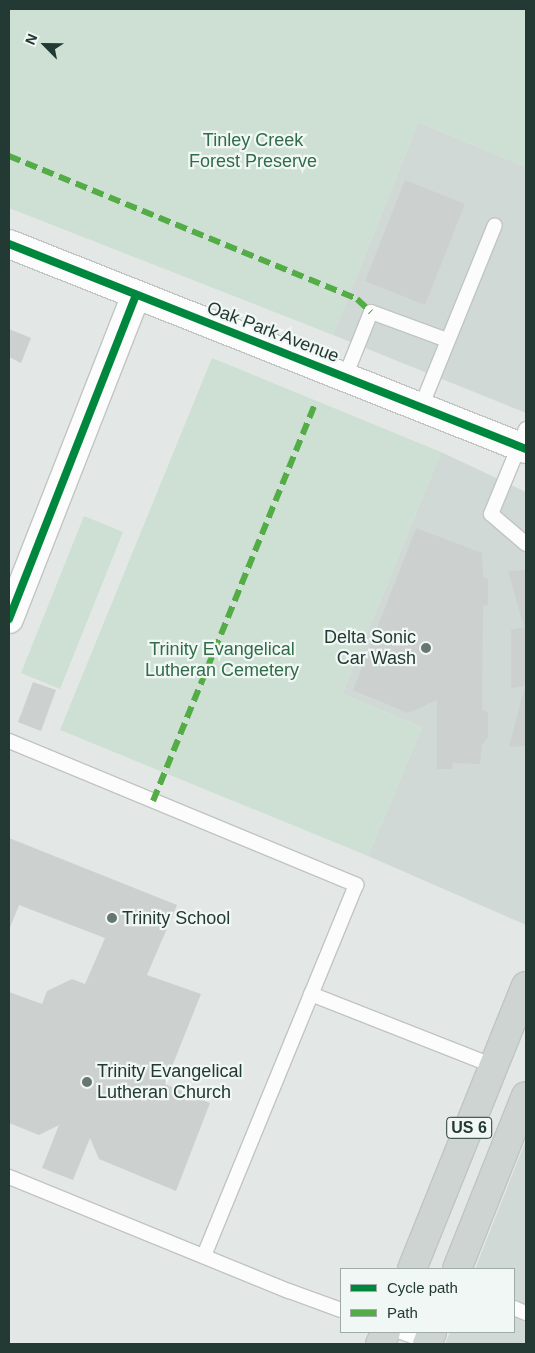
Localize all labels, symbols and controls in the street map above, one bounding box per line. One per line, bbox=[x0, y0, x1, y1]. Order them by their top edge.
north arrow bbox=[20, 20, 70, 70]
text: N bbox=[22, 31, 41, 47]
park label: Tinley Creek Forest Preserve bbox=[189, 130, 317, 172]
street label: Oak Park Avenue bbox=[203, 297, 343, 367]
place label: Delta Sonic Car Wash bbox=[324, 627, 416, 670]
park label: Trinity Evangelical Lutheran Cemetery bbox=[145, 639, 299, 682]
marker: Delta Sonic Car Wash bbox=[420, 642, 432, 654]
place label: Trinity School bbox=[122, 907, 230, 929]
marker: Trinity School bbox=[106, 912, 118, 924]
place label: Trinity Evangelical Lutheran Church bbox=[97, 1061, 242, 1104]
marker: Trinity Evangelical Lutheran Church bbox=[81, 1076, 93, 1088]
road number: US 6 bbox=[445, 1114, 493, 1142]
legend bbox=[340, 1268, 515, 1333]
text: Cycle path bbox=[387, 1279, 458, 1296]
text: Path bbox=[387, 1304, 418, 1321]

